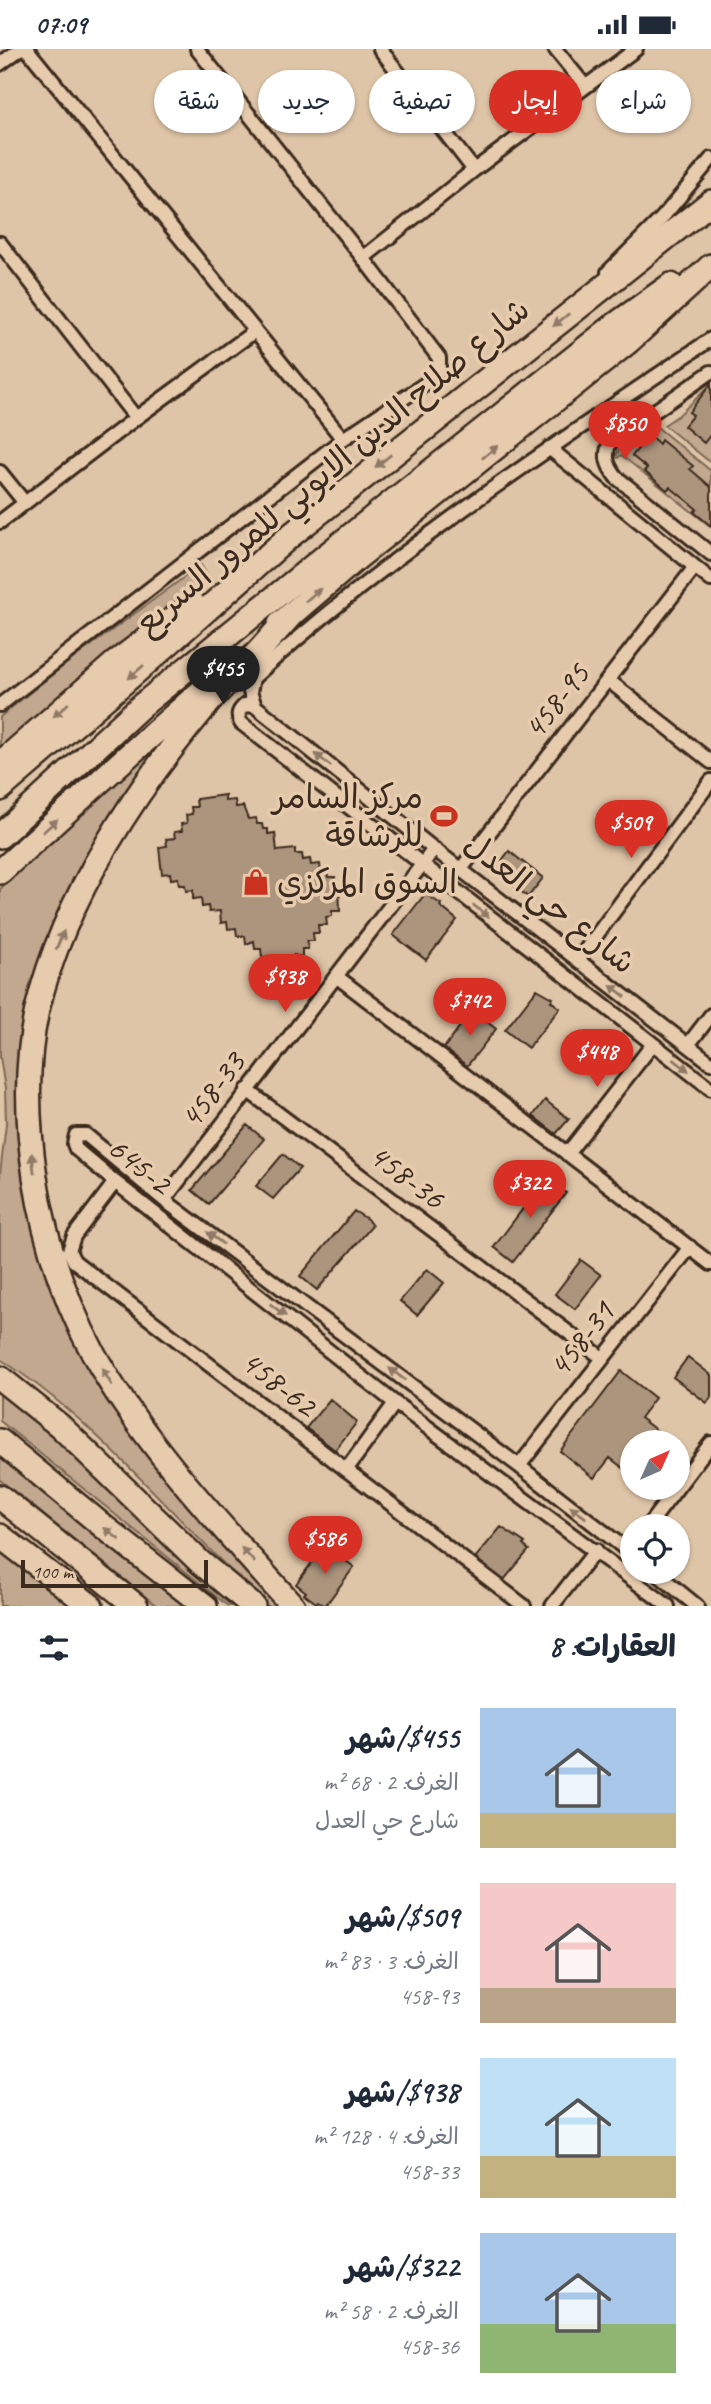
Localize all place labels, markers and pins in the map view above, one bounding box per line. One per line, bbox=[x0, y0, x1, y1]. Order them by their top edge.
pin: $850 bbox=[584, 401, 666, 461]
pin: $455 bbox=[182, 647, 264, 706]
place label: مركز السامر للرشاقة bbox=[270, 776, 423, 856]
sports icon: مركز السامر للرشاقة bbox=[429, 801, 459, 831]
pin: $509 bbox=[590, 801, 672, 860]
place label: السوق المركزي bbox=[277, 861, 457, 905]
shop icon: السوق المركزي bbox=[241, 867, 271, 897]
pin: $938 bbox=[244, 955, 326, 1014]
pin: $742 bbox=[429, 979, 511, 1038]
pin: $448 bbox=[556, 1030, 638, 1089]
pin: $322 bbox=[489, 1161, 571, 1220]
pin: $586 bbox=[284, 1517, 366, 1576]

